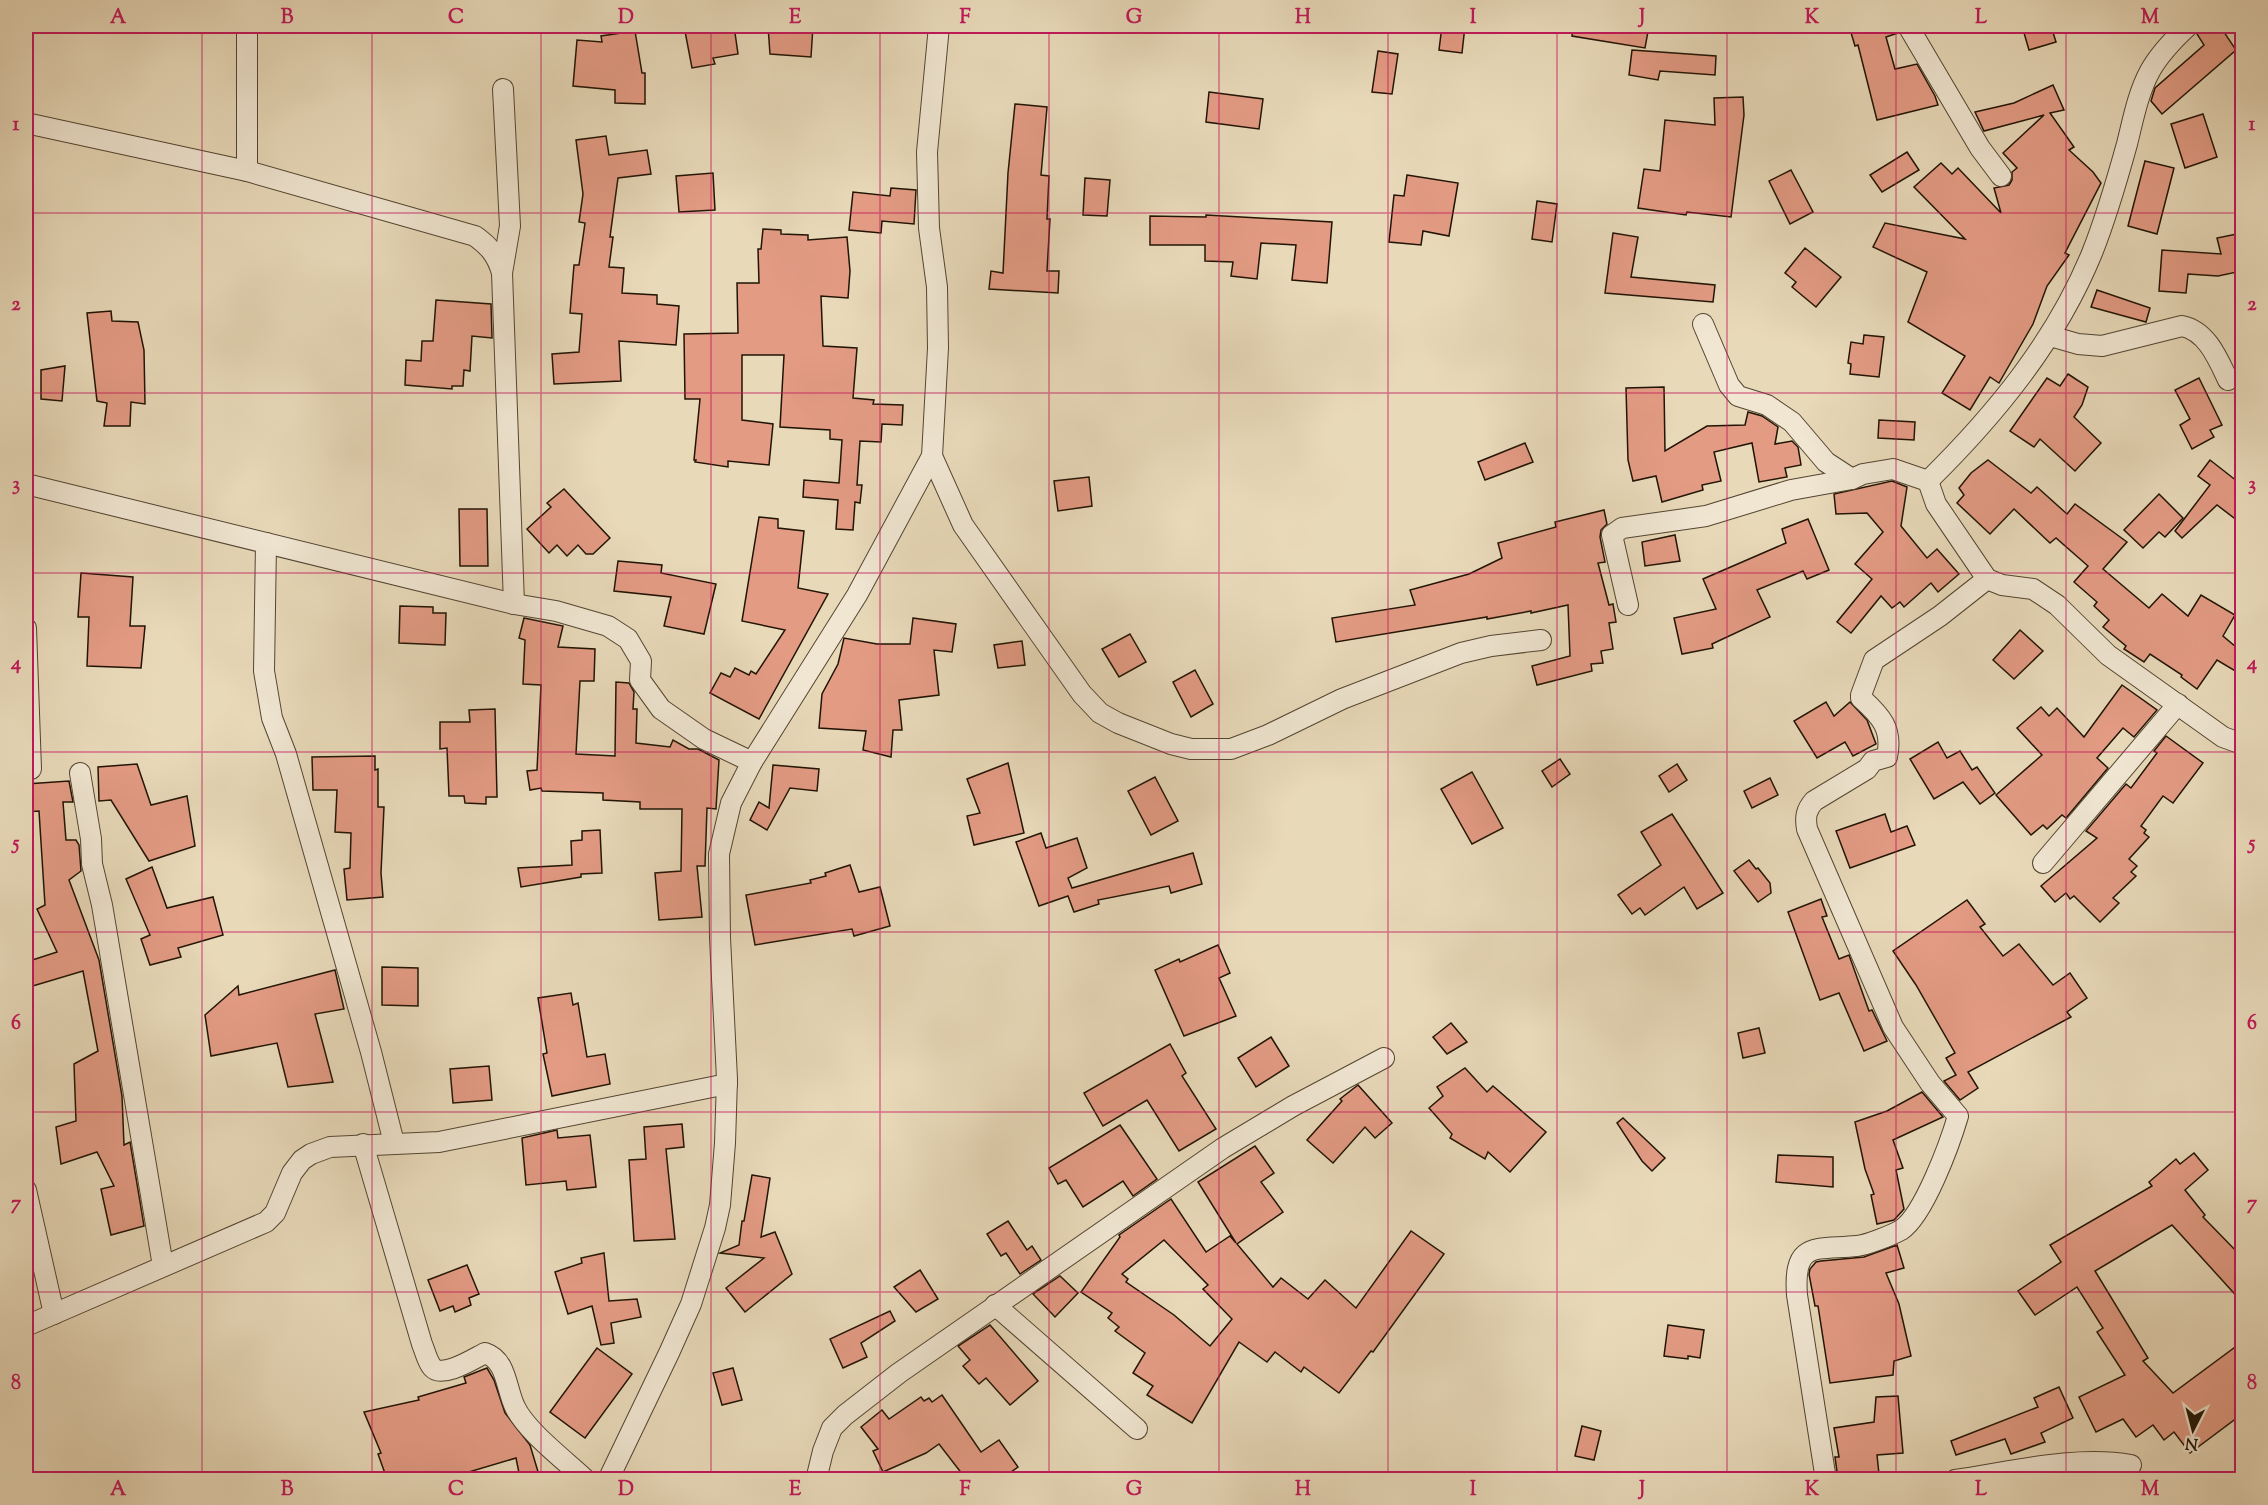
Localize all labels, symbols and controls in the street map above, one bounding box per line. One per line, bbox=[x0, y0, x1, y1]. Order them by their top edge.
text: A bbox=[110, 4, 127, 33]
text: B bbox=[281, 4, 294, 33]
text: C bbox=[448, 4, 464, 33]
text: D bbox=[618, 4, 634, 33]
text: E bbox=[789, 4, 802, 33]
text: F bbox=[959, 4, 971, 33]
text: G bbox=[1126, 4, 1143, 33]
text: H bbox=[1295, 4, 1311, 33]
text: I bbox=[1470, 4, 1477, 33]
text: J bbox=[1637, 4, 1645, 33]
text: K bbox=[1805, 4, 1820, 33]
text: L bbox=[1975, 4, 1988, 33]
text: M bbox=[2141, 4, 2160, 33]
text: 1 bbox=[13, 111, 20, 140]
text: 1 bbox=[2249, 111, 2256, 140]
text: 2 bbox=[11, 291, 21, 320]
text: 2 bbox=[2247, 291, 2257, 320]
text: 3 bbox=[12, 471, 20, 500]
text: 3 bbox=[2248, 471, 2256, 500]
text: 4 bbox=[10, 650, 21, 679]
text: 4 bbox=[2246, 650, 2257, 679]
text: 5 bbox=[11, 830, 20, 859]
text: 5 bbox=[2247, 830, 2256, 859]
text: 6 bbox=[11, 1010, 21, 1039]
text: 6 bbox=[2247, 1010, 2257, 1039]
text: 7 bbox=[11, 1190, 22, 1219]
text: 7 bbox=[2247, 1190, 2258, 1219]
text: 8 bbox=[11, 1370, 21, 1399]
text: 8 bbox=[2247, 1370, 2257, 1399]
north arrow bbox=[2163, 1400, 2223, 1460]
text: N bbox=[2184, 1430, 2199, 1455]
text: A bbox=[110, 1476, 127, 1505]
text: B bbox=[281, 1476, 294, 1505]
text: C bbox=[448, 1476, 464, 1505]
text: D bbox=[618, 1476, 634, 1505]
text: E bbox=[789, 1476, 802, 1505]
text: F bbox=[959, 1476, 971, 1505]
text: G bbox=[1126, 1476, 1143, 1505]
text: H bbox=[1295, 1476, 1311, 1505]
text: I bbox=[1470, 1476, 1477, 1505]
text: J bbox=[1637, 1476, 1645, 1505]
text: K bbox=[1805, 1476, 1820, 1505]
text: L bbox=[1975, 1476, 1988, 1505]
text: M bbox=[2141, 1476, 2160, 1505]

